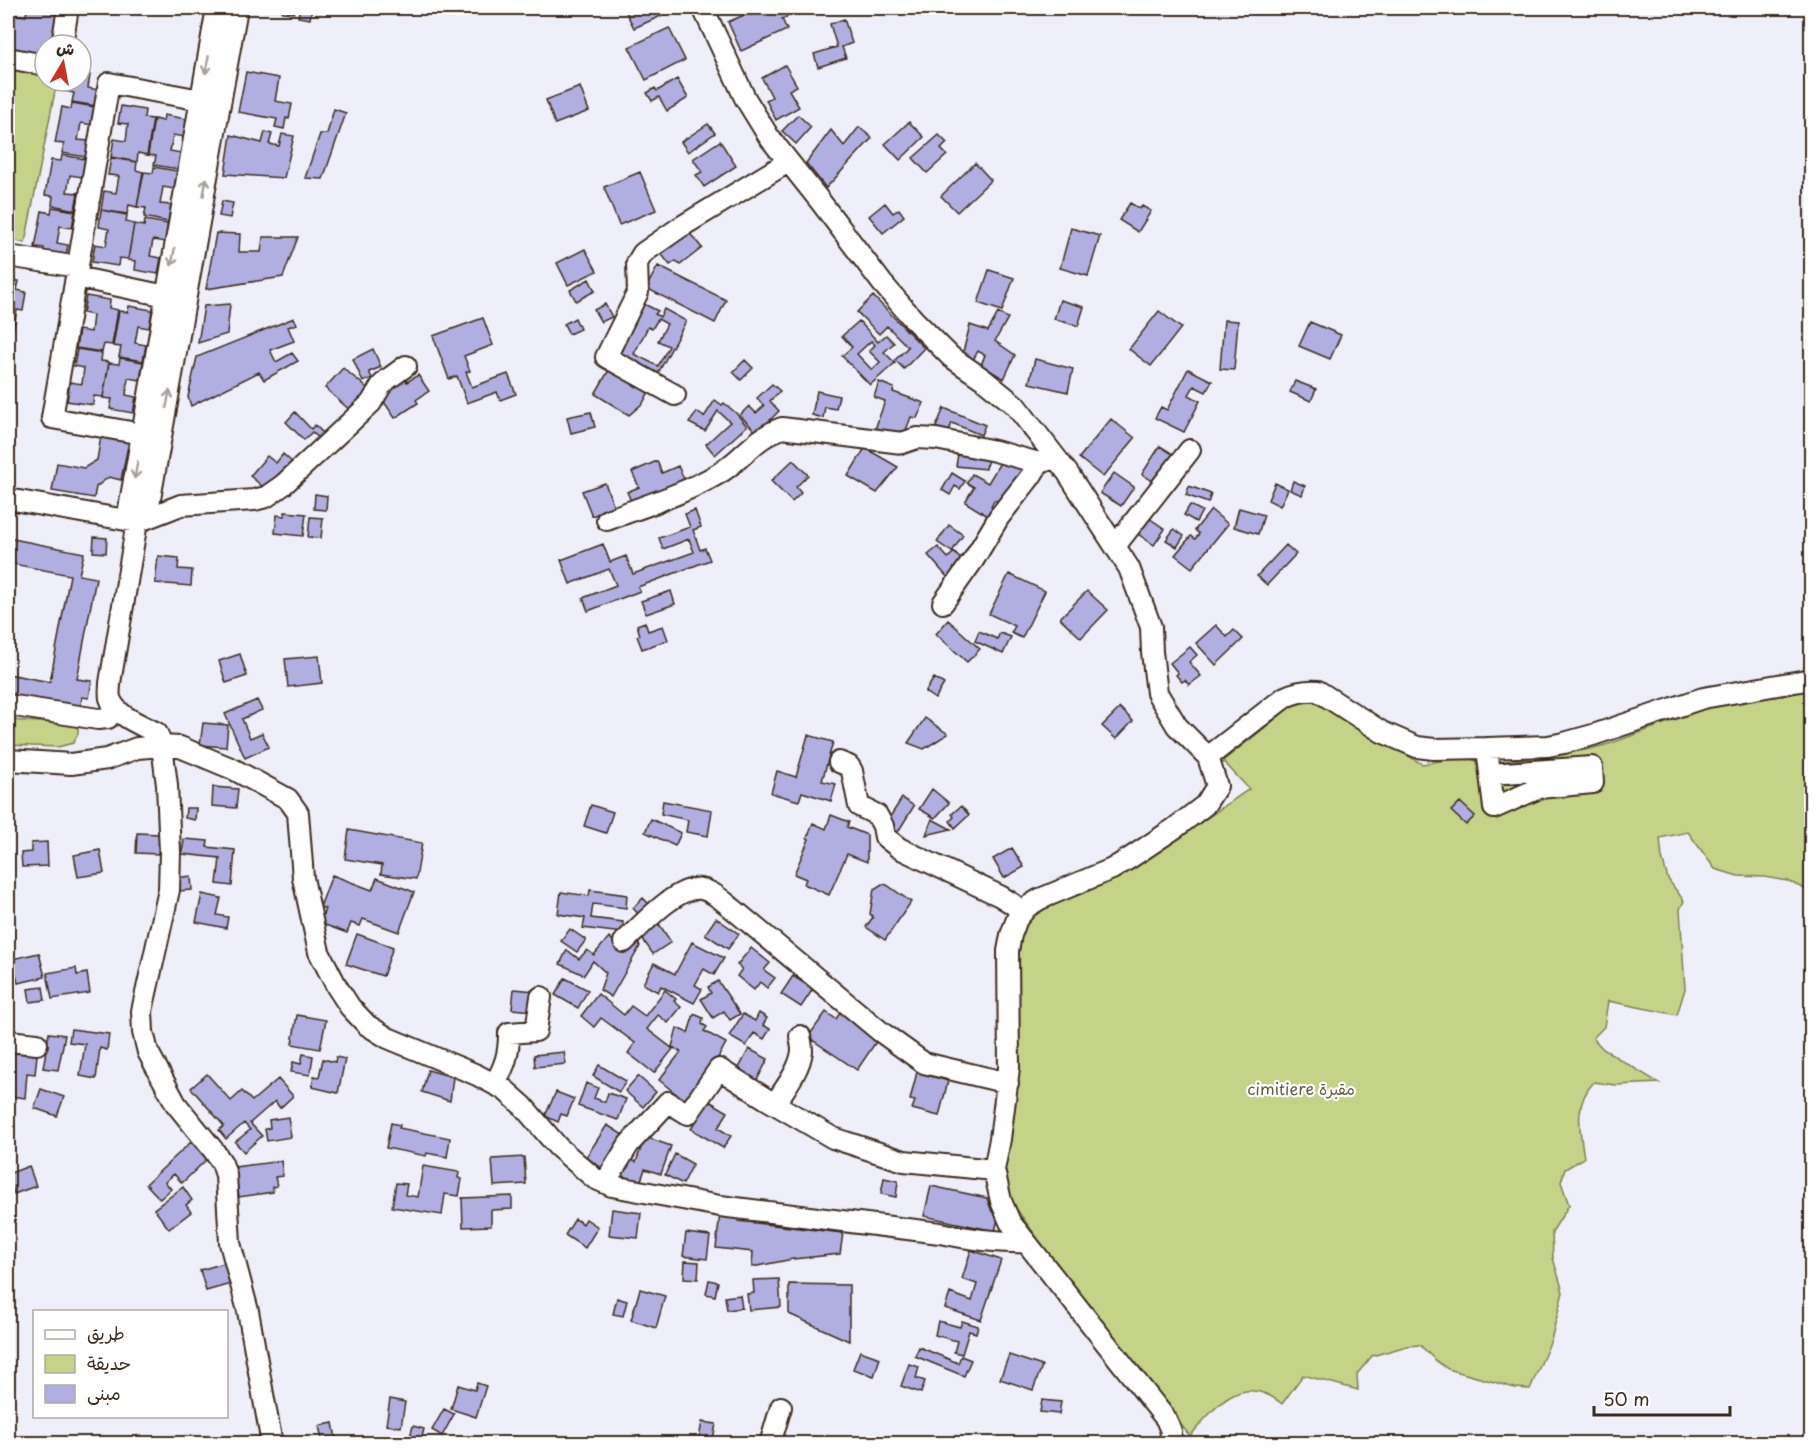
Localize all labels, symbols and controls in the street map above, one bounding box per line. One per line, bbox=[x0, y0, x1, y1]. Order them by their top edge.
north arrow bbox=[33, 33, 93, 93]
text: ش bbox=[55, 34, 77, 61]
one-way arrow bbox=[201, 55, 212, 74]
one-way arrow bbox=[200, 177, 211, 197]
one-way arrow bbox=[167, 247, 178, 266]
one-way arrow bbox=[162, 390, 173, 410]
one-way arrow bbox=[130, 460, 141, 479]
park label: cimitiere مقبرة bbox=[1247, 1076, 1355, 1100]
legend bbox=[33, 1310, 228, 1418]
text: طريق bbox=[87, 1319, 125, 1346]
text: حديقة bbox=[87, 1349, 131, 1376]
text: مبنى bbox=[87, 1379, 121, 1406]
scale bar bbox=[1594, 1379, 1730, 1417]
text: 50 m bbox=[1603, 1385, 1650, 1412]

